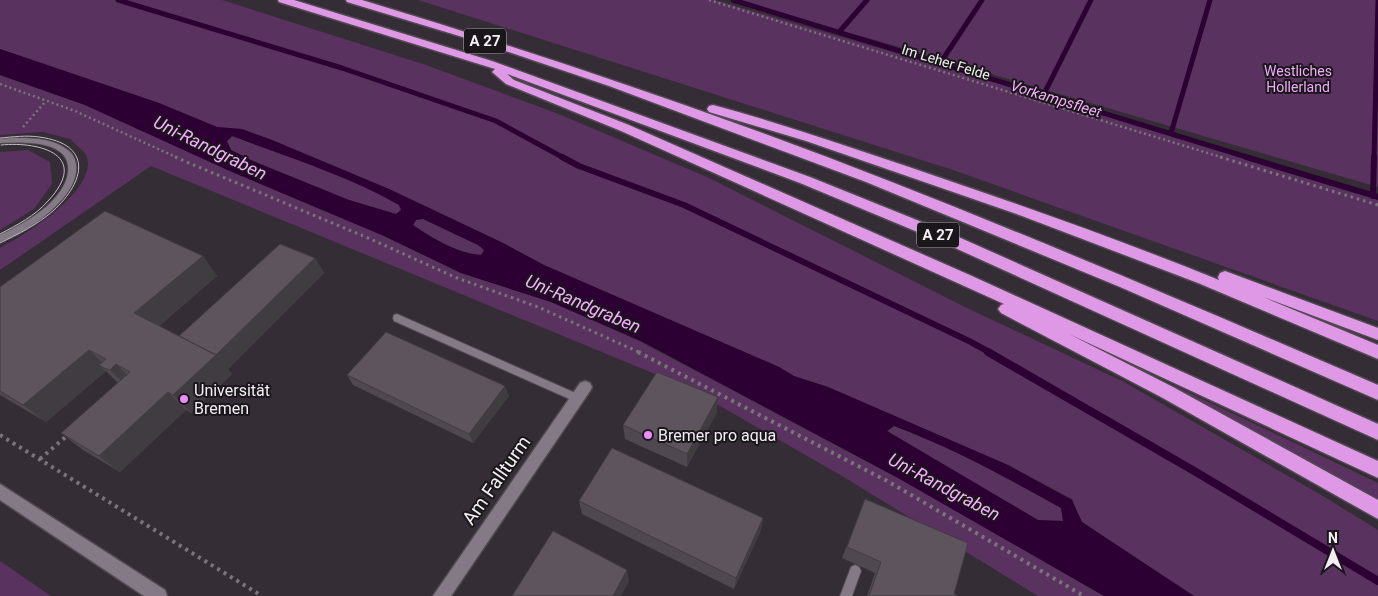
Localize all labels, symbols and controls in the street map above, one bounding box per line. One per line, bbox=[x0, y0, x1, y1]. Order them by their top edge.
road number: A 27 bbox=[464, 28, 506, 54]
street label: Im Leher Felde bbox=[900, 41, 992, 83]
park label: Westliches Hollerland bbox=[1264, 63, 1332, 95]
water label: Vorkampsfleet bbox=[1008, 77, 1104, 121]
water label: Uni-Randgraben bbox=[150, 111, 270, 184]
road number: A 27 bbox=[917, 222, 959, 248]
water label: Uni-Randgraben bbox=[522, 270, 644, 337]
place label: Universität Bremen bbox=[194, 381, 270, 418]
marker: Universität Bremen bbox=[178, 393, 190, 405]
place label: Bremer pro aqua bbox=[658, 426, 776, 445]
marker: Bremer pro aqua bbox=[642, 429, 654, 441]
street label: Am Fallturm bbox=[457, 431, 535, 529]
water label: Uni-Randgraben bbox=[885, 448, 1004, 525]
north arrow bbox=[1308, 526, 1358, 576]
text: N bbox=[1328, 530, 1338, 546]

